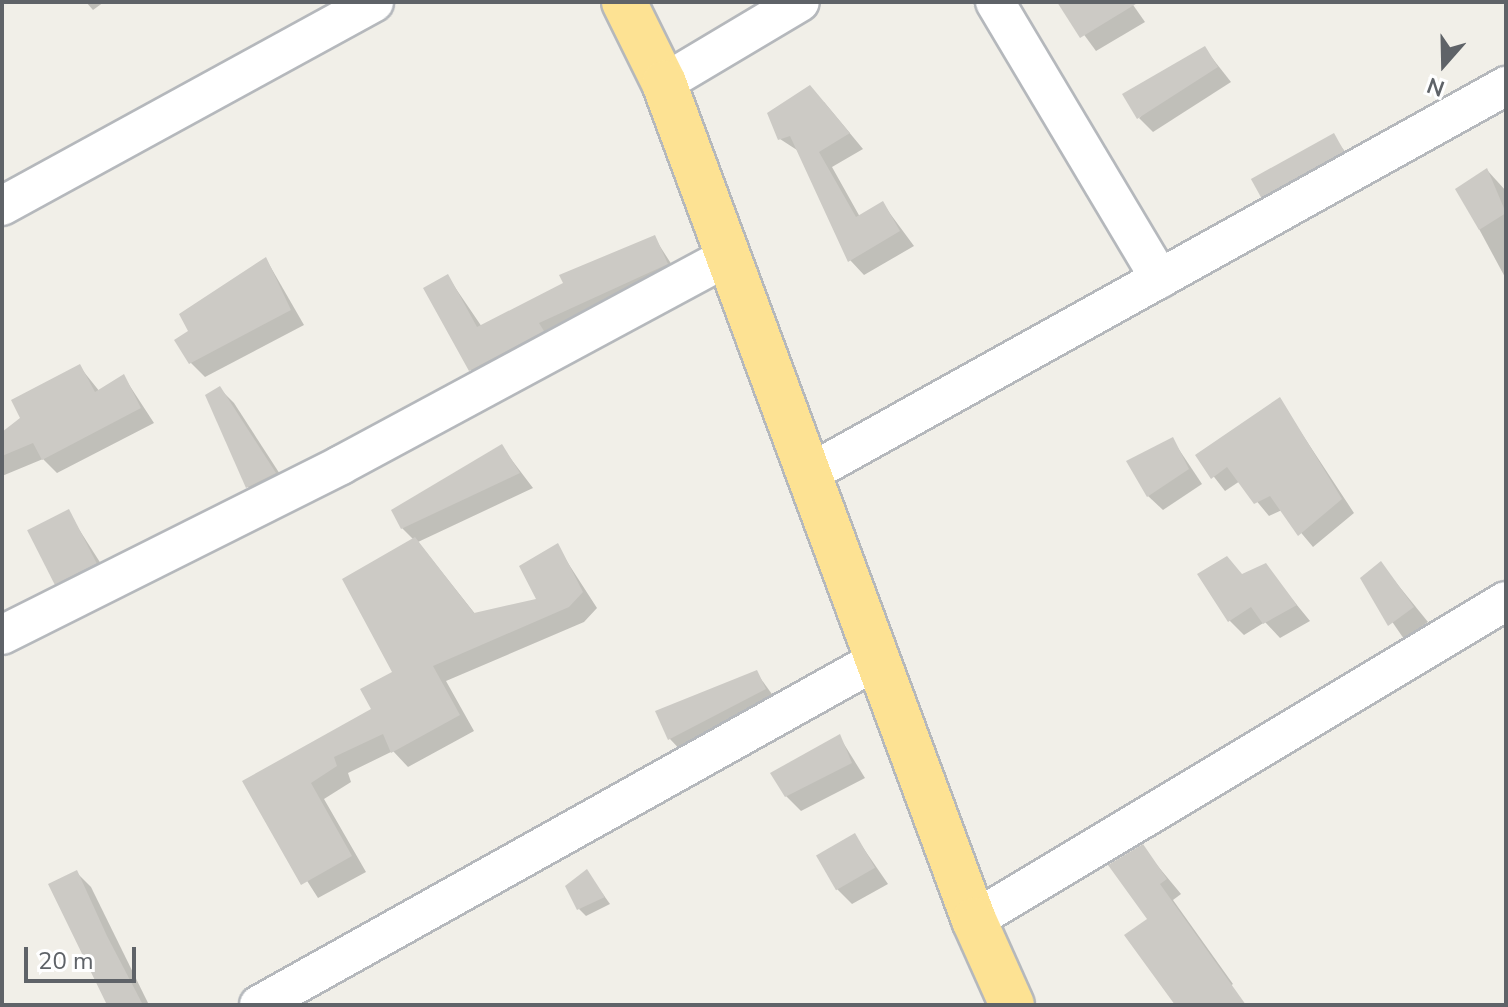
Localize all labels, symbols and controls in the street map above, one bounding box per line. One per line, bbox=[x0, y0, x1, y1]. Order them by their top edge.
north arrow bbox=[1404, 24, 1484, 104]
text: N bbox=[1423, 70, 1449, 103]
scale bar bbox=[28, 931, 140, 981]
text: 20 m bbox=[38, 945, 94, 977]

